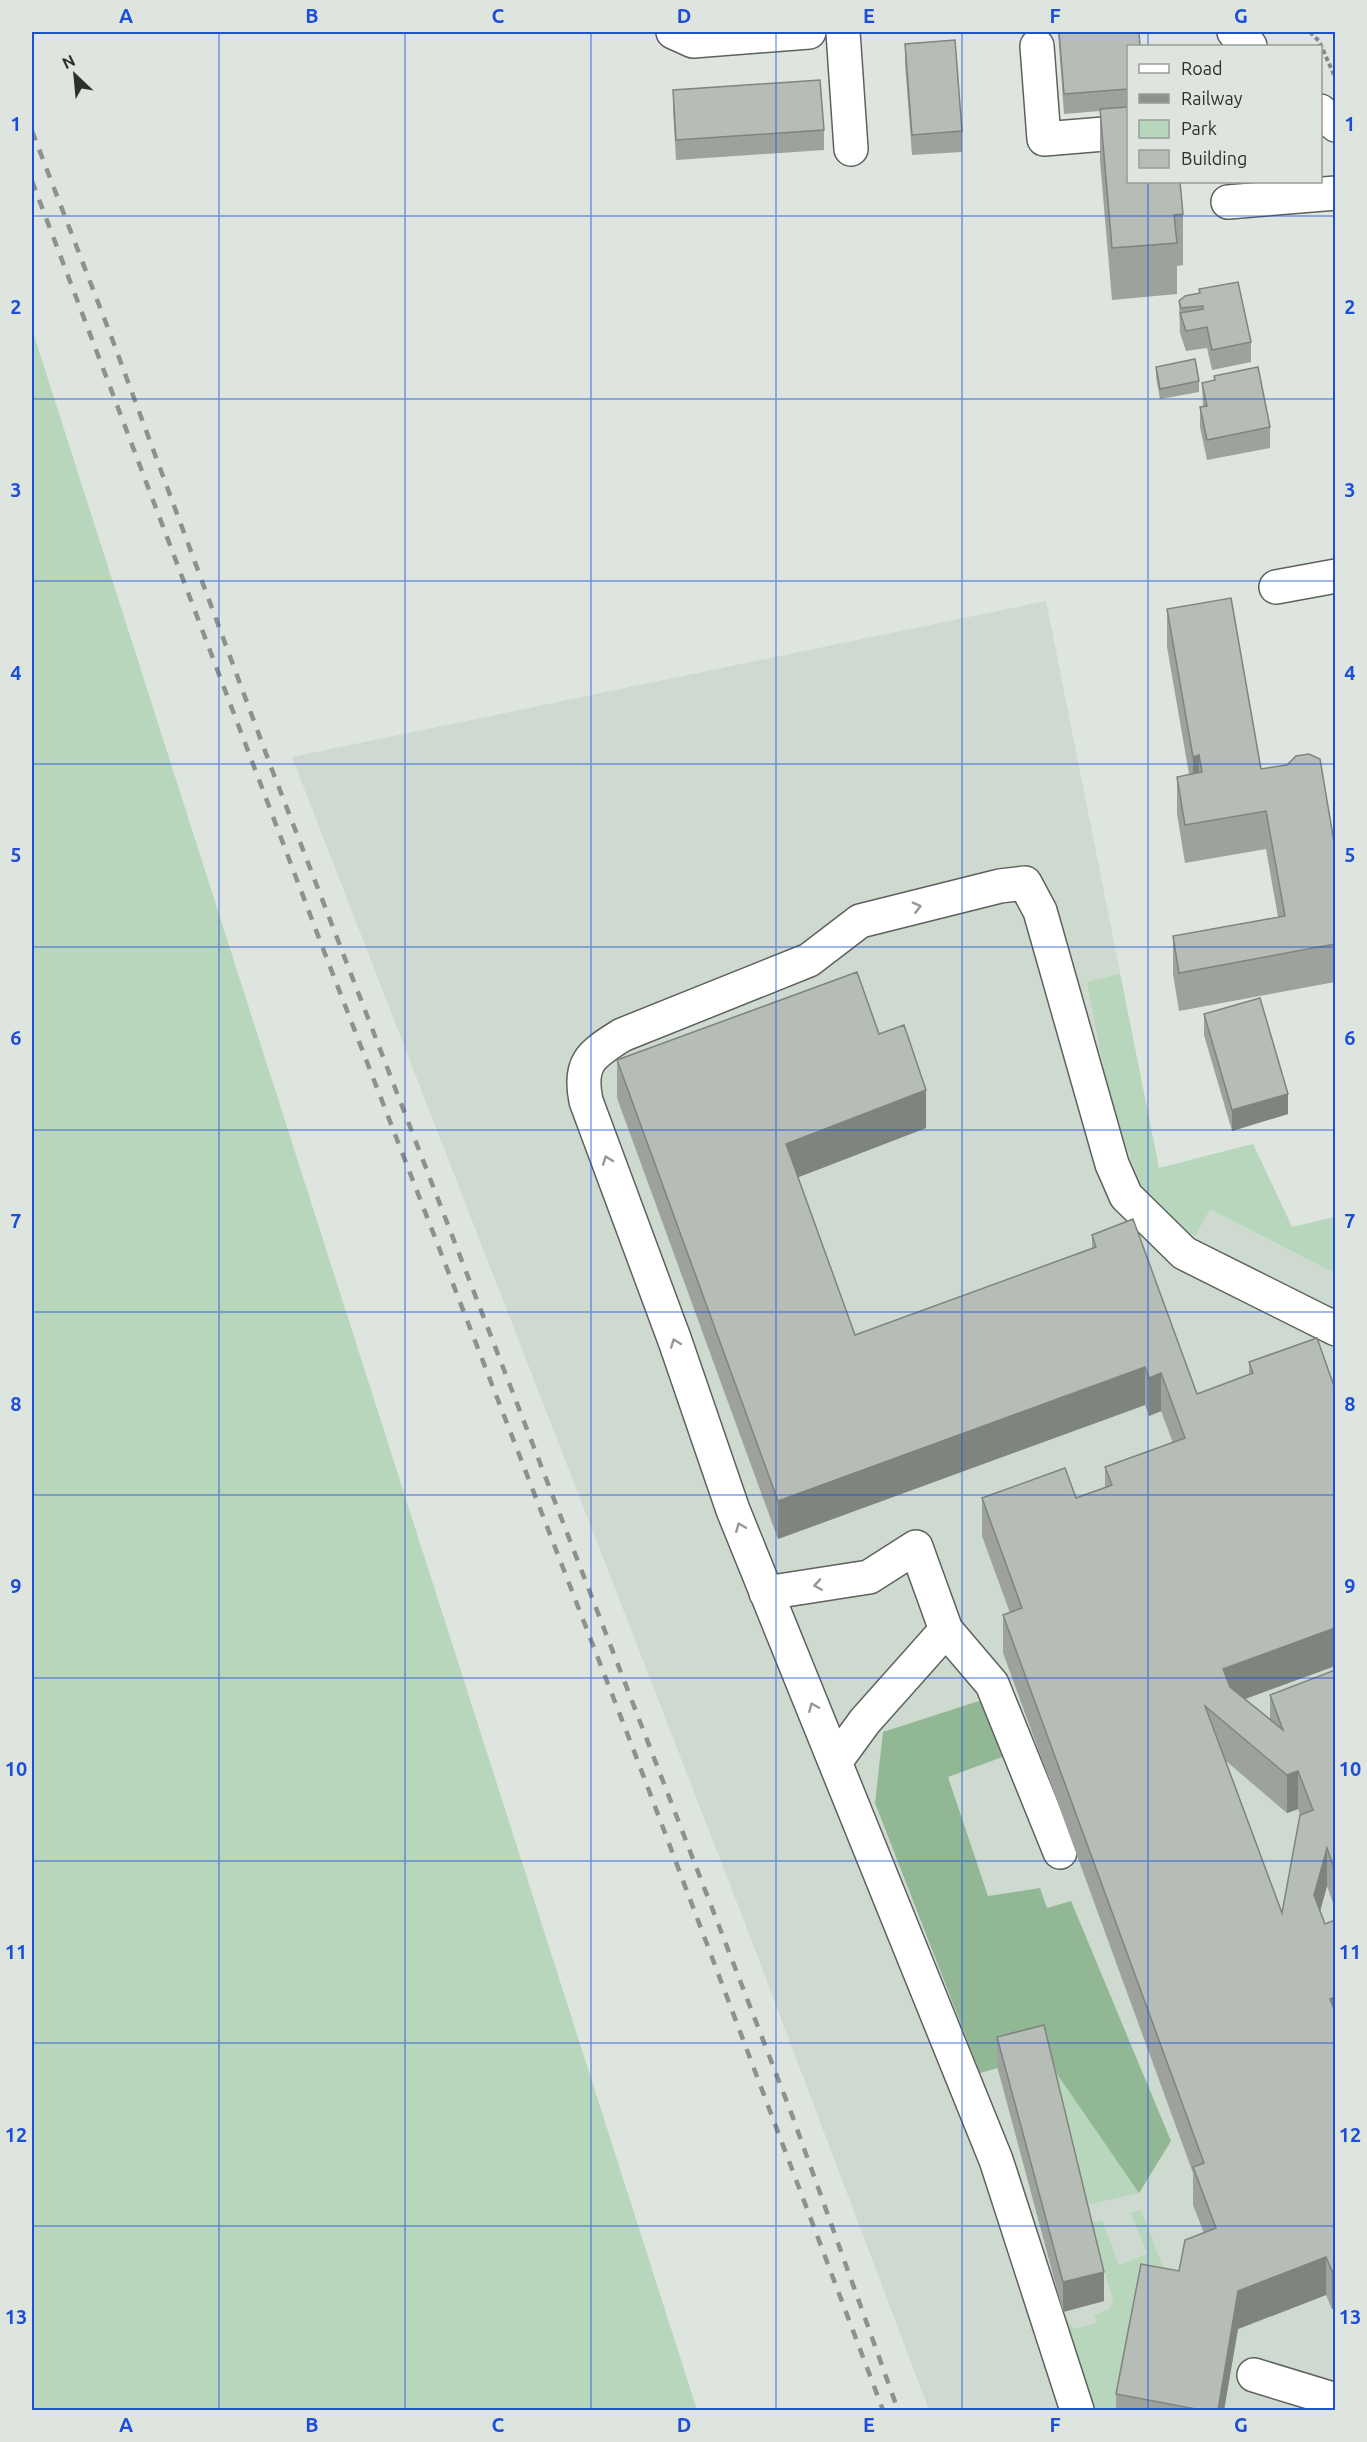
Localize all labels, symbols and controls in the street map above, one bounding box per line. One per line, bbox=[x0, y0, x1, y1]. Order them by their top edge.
text: A bbox=[119, 4, 133, 27]
text: B bbox=[305, 4, 319, 27]
text: C bbox=[492, 4, 505, 27]
text: D bbox=[677, 4, 691, 27]
text: E bbox=[863, 4, 875, 27]
text: F bbox=[1049, 4, 1061, 27]
text: G bbox=[1234, 4, 1248, 27]
north arrow bbox=[45, 45, 105, 105]
legend bbox=[1127, 45, 1322, 183]
text: N bbox=[59, 51, 78, 72]
text: Road bbox=[1181, 58, 1223, 78]
text: Railway bbox=[1181, 88, 1243, 108]
text: 1 bbox=[10, 112, 22, 135]
text: 1 bbox=[1344, 112, 1356, 135]
text: Park bbox=[1181, 118, 1217, 138]
text: Building bbox=[1181, 148, 1247, 168]
text: 2 bbox=[10, 295, 22, 318]
text: 2 bbox=[1344, 295, 1356, 318]
text: 3 bbox=[10, 478, 22, 501]
text: 3 bbox=[1344, 478, 1356, 501]
text: 4 bbox=[10, 661, 22, 684]
text: 4 bbox=[1344, 661, 1356, 684]
text: 5 bbox=[10, 843, 22, 866]
text: 5 bbox=[1344, 843, 1356, 866]
one-way arrow bbox=[912, 901, 922, 914]
text: 6 bbox=[10, 1026, 22, 1049]
text: 6 bbox=[1344, 1026, 1356, 1049]
one-way arrow bbox=[602, 1155, 615, 1165]
text: 7 bbox=[10, 1209, 22, 1232]
text: 7 bbox=[1344, 1209, 1356, 1232]
one-way arrow bbox=[670, 1338, 683, 1348]
text: 8 bbox=[10, 1392, 22, 1415]
text: 8 bbox=[1344, 1392, 1356, 1415]
one-way arrow bbox=[734, 1522, 747, 1532]
text: 9 bbox=[10, 1574, 22, 1597]
text: 9 bbox=[1344, 1574, 1356, 1597]
one-way arrow bbox=[813, 1578, 823, 1591]
one-way arrow bbox=[808, 1703, 820, 1714]
text: 10 bbox=[5, 1757, 27, 1780]
text: 10 bbox=[1339, 1757, 1361, 1780]
text: 11 bbox=[5, 1940, 27, 1963]
text: 11 bbox=[1339, 1940, 1361, 1963]
text: 12 bbox=[5, 2123, 27, 2146]
text: 12 bbox=[1339, 2123, 1361, 2146]
text: 13 bbox=[5, 2305, 27, 2328]
text: 13 bbox=[1339, 2305, 1361, 2328]
text: A bbox=[119, 2413, 133, 2436]
text: B bbox=[305, 2413, 319, 2436]
text: C bbox=[492, 2413, 505, 2436]
text: D bbox=[677, 2413, 691, 2436]
text: E bbox=[863, 2413, 875, 2436]
text: F bbox=[1049, 2413, 1061, 2436]
text: G bbox=[1234, 2413, 1248, 2436]

